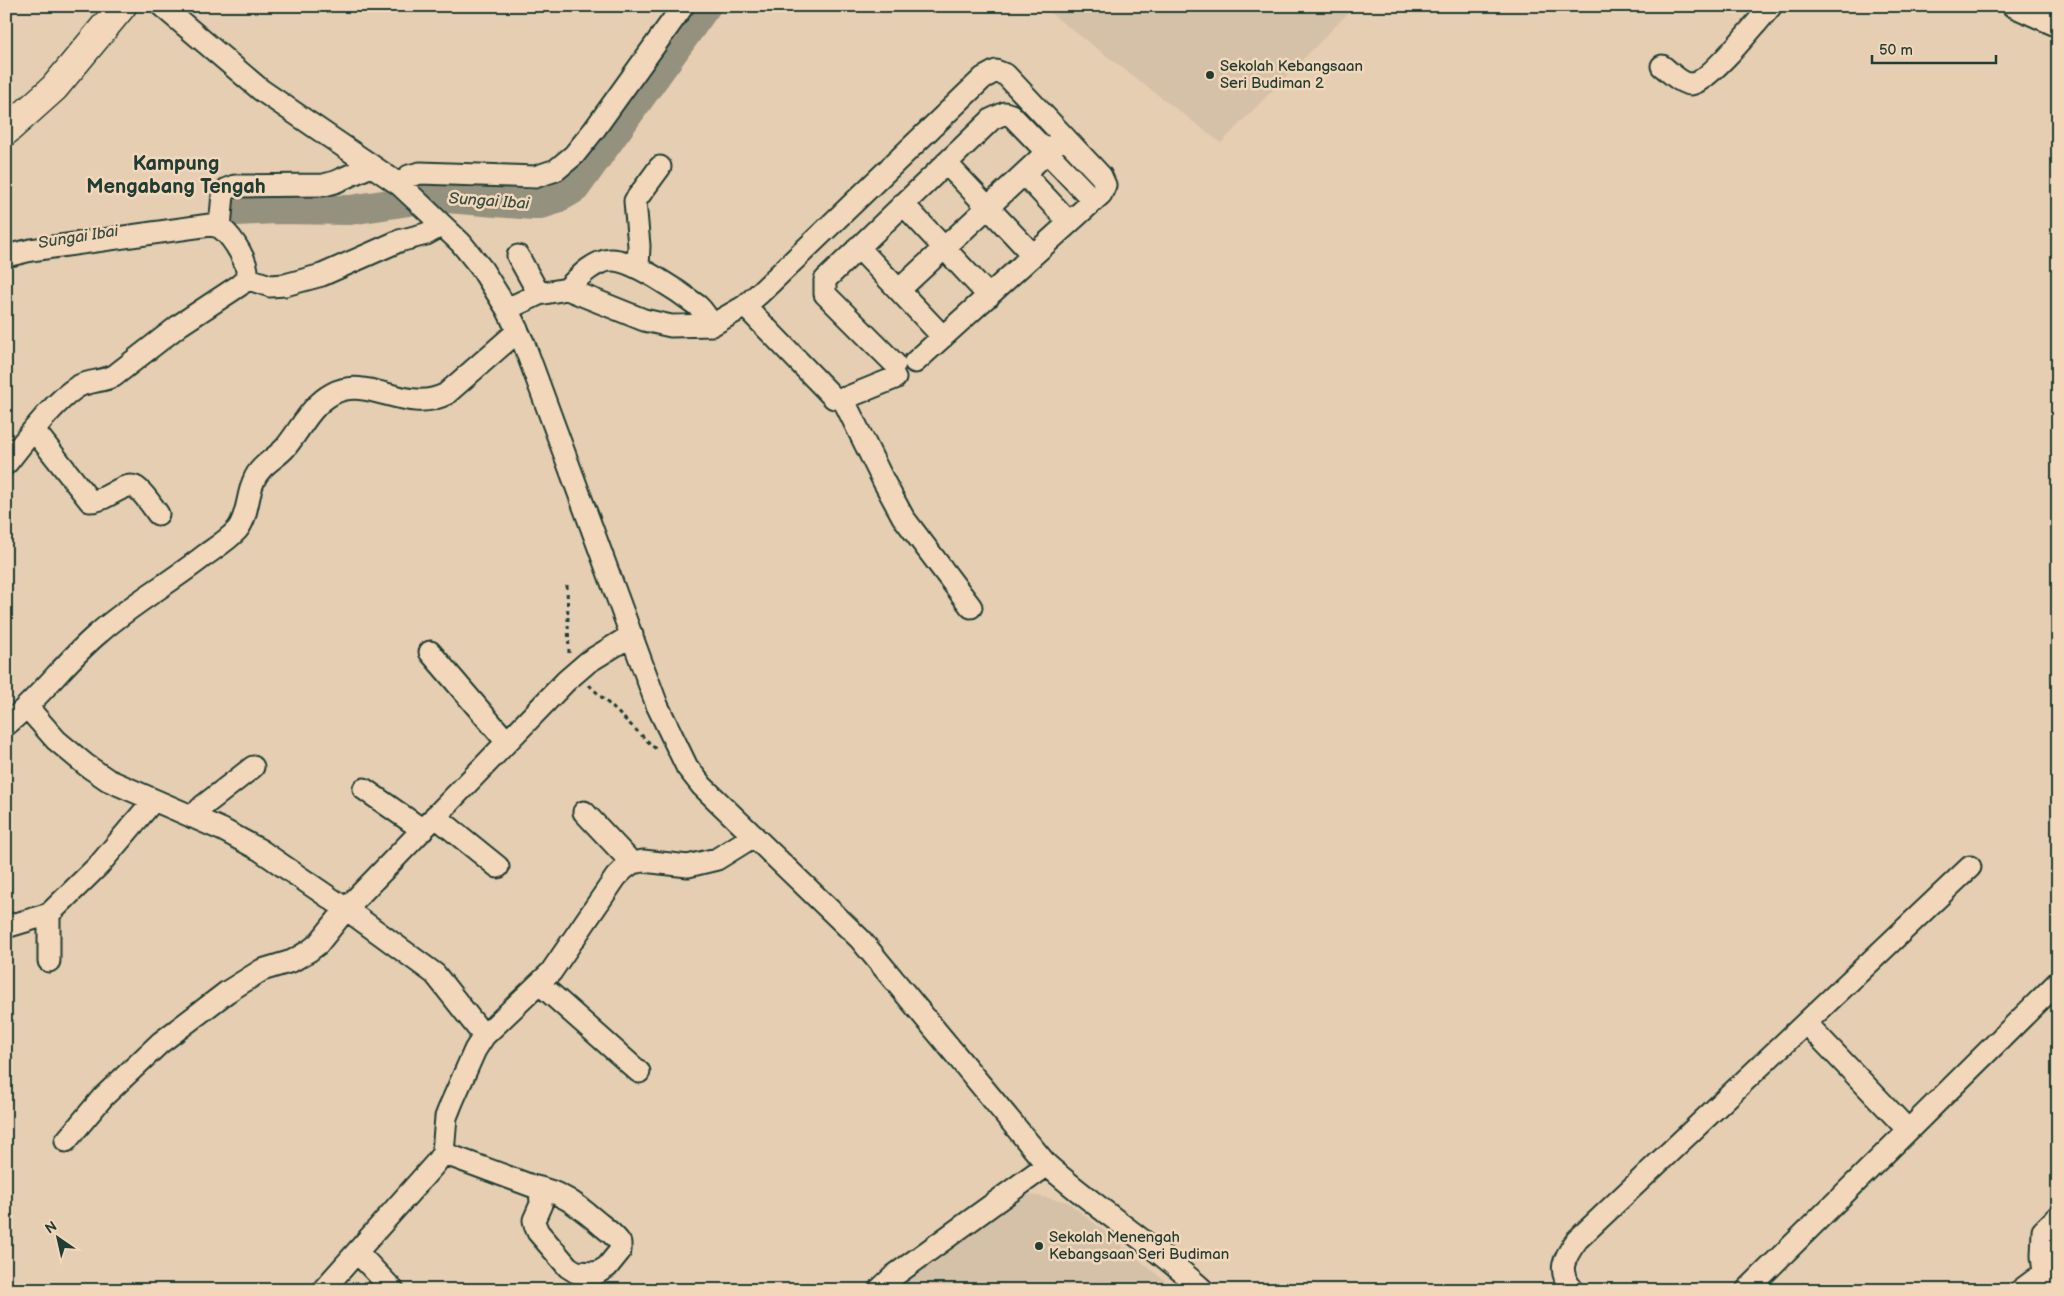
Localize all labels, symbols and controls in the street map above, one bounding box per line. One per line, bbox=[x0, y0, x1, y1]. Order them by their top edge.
scale bar bbox=[1872, 32, 1995, 64]
text: 50 m bbox=[1879, 41, 1913, 60]
place label: Sekolah Kebangsaan Seri Budiman 2 bbox=[1220, 57, 1363, 93]
marker: Sekolah Kebangsaan Seri Budiman 2 bbox=[1204, 69, 1216, 81]
district label: Kampung Mengabang Tengah bbox=[86, 152, 266, 199]
water label: Sungai Ibai bbox=[448, 189, 531, 214]
water label: Sungai Ibai bbox=[37, 222, 121, 253]
north arrow bbox=[32, 1214, 82, 1264]
text: N bbox=[42, 1218, 60, 1238]
place label: Sekolah Menengah Kebangsaan Seri Budiman bbox=[1049, 1228, 1229, 1264]
marker: Sekolah Menengah Kebangsaan Seri Budiman bbox=[1033, 1240, 1045, 1252]

